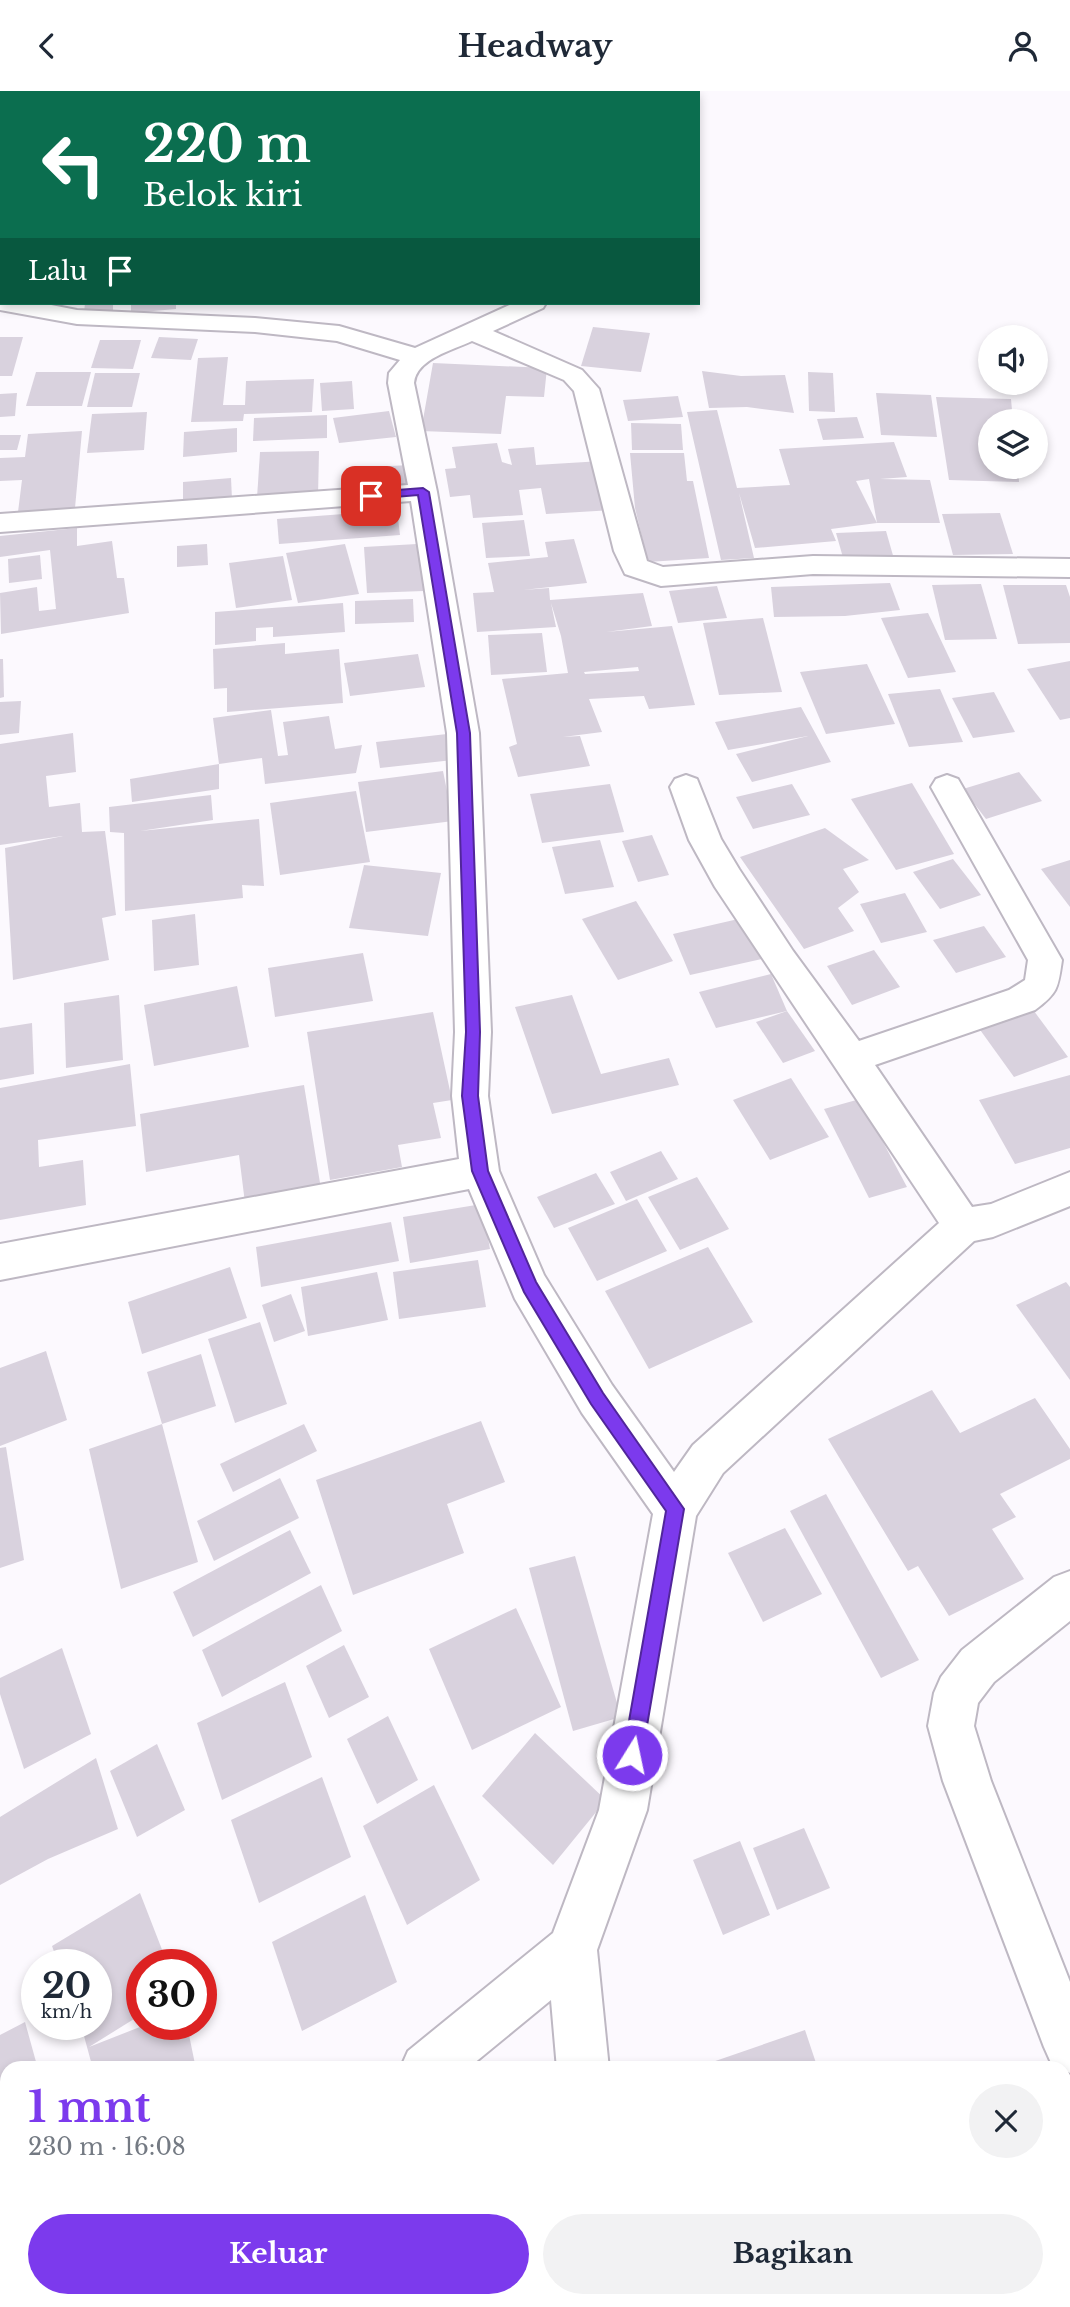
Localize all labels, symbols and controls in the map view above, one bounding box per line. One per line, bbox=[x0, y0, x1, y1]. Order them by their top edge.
text: Headway bbox=[458, 26, 612, 66]
icon: back bbox=[28, 27, 66, 65]
icon: person bbox=[1004, 27, 1042, 65]
text: 220 m bbox=[143, 114, 311, 175]
icon: left bbox=[28, 119, 119, 210]
text: Belok kiri bbox=[143, 175, 302, 215]
icon: arrive bbox=[101, 252, 139, 290]
text: Lalu bbox=[28, 255, 87, 287]
map controls bbox=[978, 325, 1048, 479]
button: sound bbox=[978, 325, 1048, 395]
button: layers bbox=[978, 409, 1048, 479]
pin bbox=[341, 466, 401, 526]
icon: arrive bbox=[352, 477, 390, 515]
position arrow bbox=[595, 1718, 669, 1792]
speed limit sign: 30 bbox=[126, 1949, 217, 2040]
text: 20 bbox=[42, 1964, 91, 2007]
text: km/h bbox=[41, 2001, 92, 2023]
text: 1 mnt bbox=[28, 2081, 151, 2133]
button: close bbox=[969, 2084, 1043, 2158]
text: 230 m · 16:08 bbox=[28, 2133, 186, 2161]
button: Keluar bbox=[28, 2214, 529, 2294]
button: Bagikan bbox=[543, 2214, 1043, 2294]

